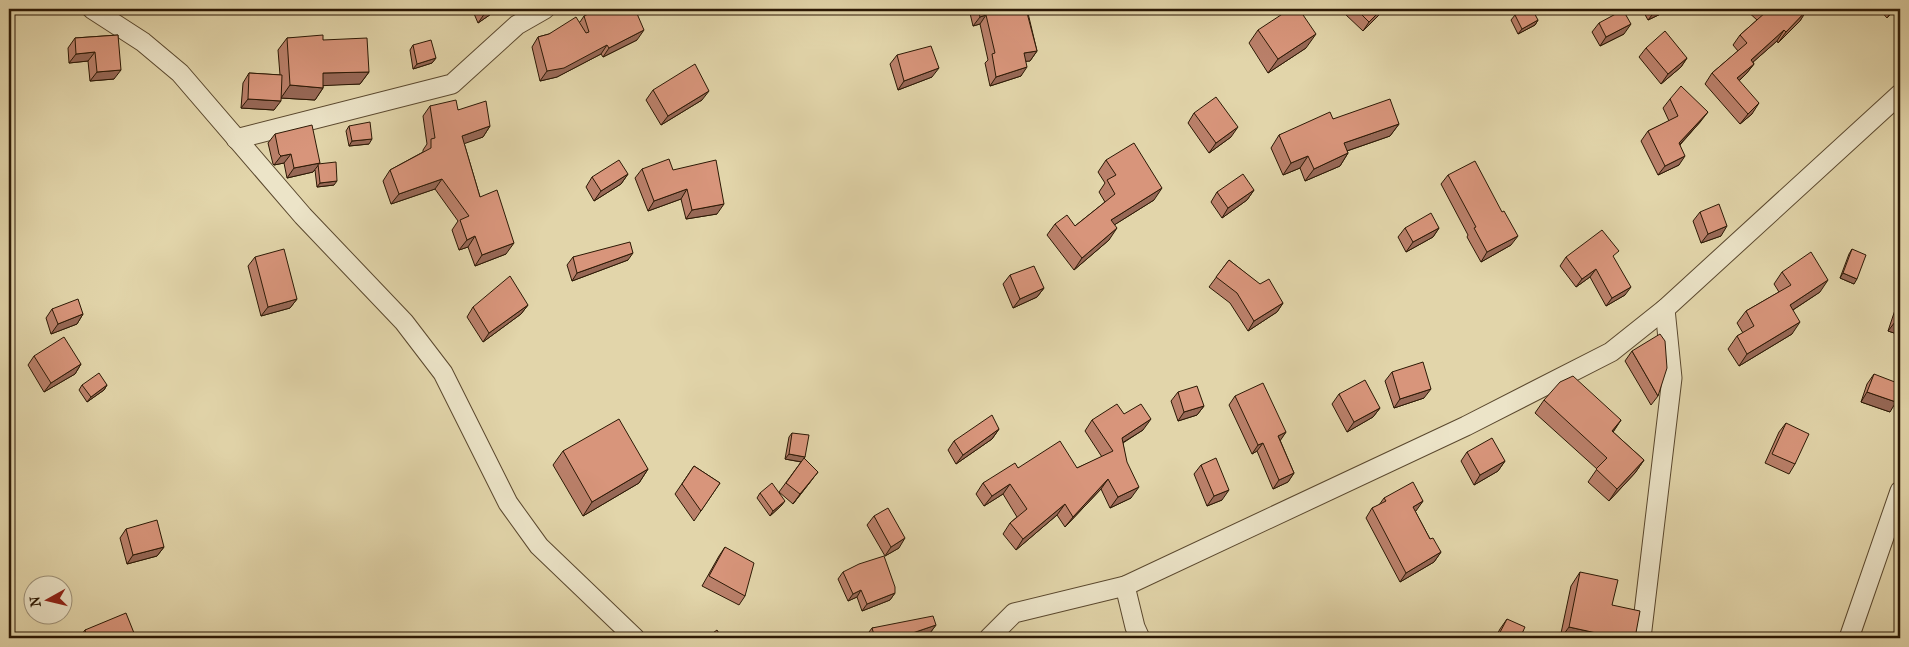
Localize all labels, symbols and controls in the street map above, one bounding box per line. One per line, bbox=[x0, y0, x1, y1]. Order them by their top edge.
north arrow bbox=[22, 574, 72, 624]
text: N bbox=[26, 595, 45, 608]

